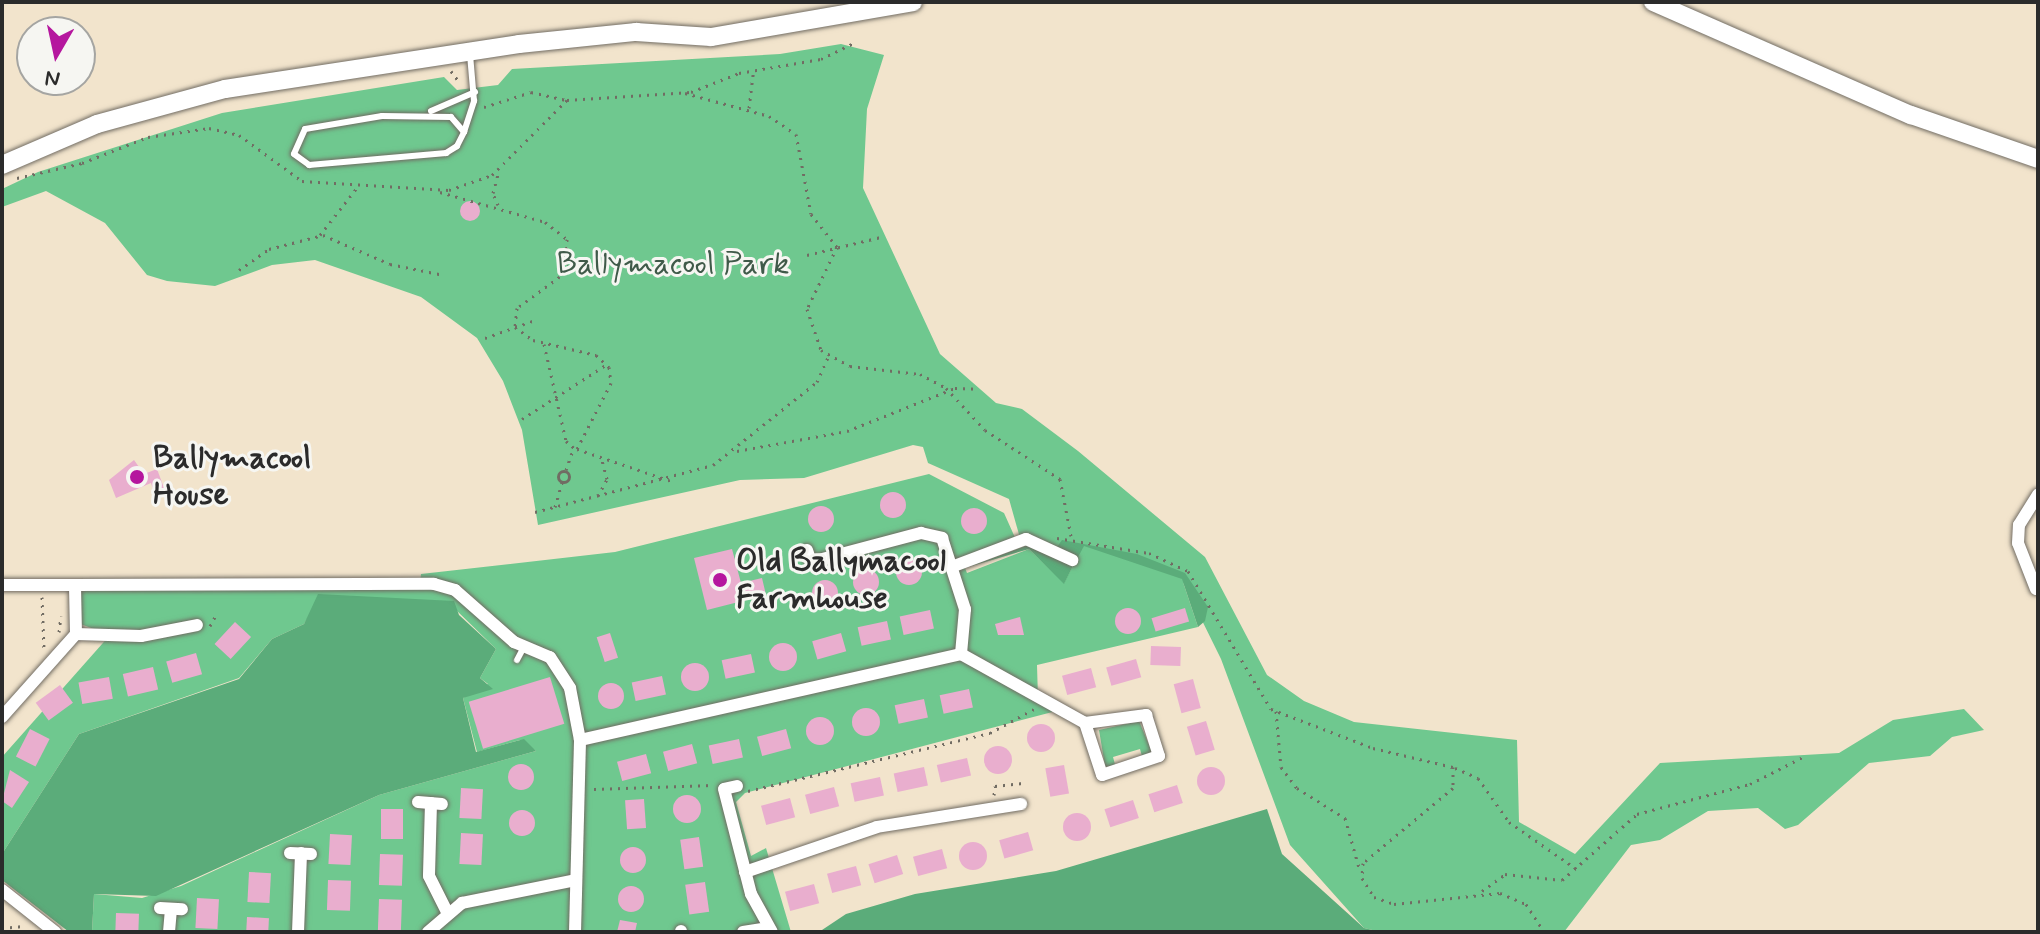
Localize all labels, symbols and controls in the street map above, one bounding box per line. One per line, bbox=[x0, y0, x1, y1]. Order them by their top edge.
north arrow bbox=[16, 16, 96, 96]
text: N bbox=[43, 63, 62, 93]
park label: Ballymacool Park bbox=[558, 245, 788, 283]
place label: Ballymacool House bbox=[153, 440, 311, 515]
marker: Ballymacool House bbox=[128, 468, 146, 486]
place label: Old Ballymacool Farmhouse bbox=[736, 543, 948, 618]
marker: Old Ballymacool Farmhouse bbox=[711, 571, 729, 589]

